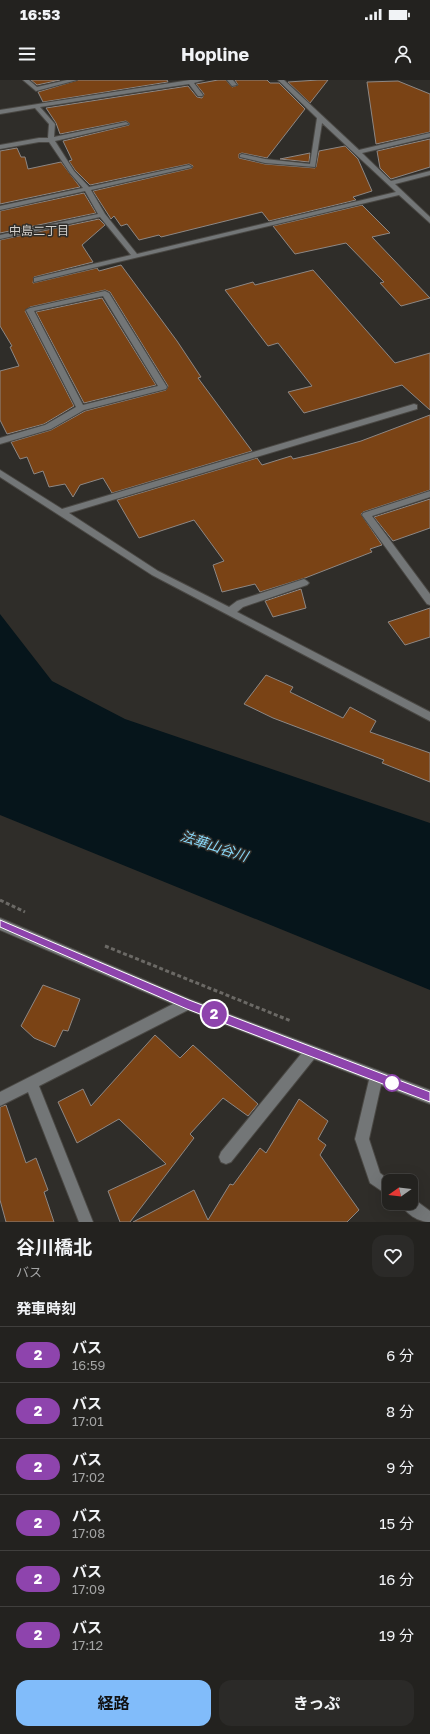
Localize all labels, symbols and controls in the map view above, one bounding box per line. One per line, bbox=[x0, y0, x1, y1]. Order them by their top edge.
text: 16:53 bbox=[20, 5, 60, 23]
icon: menu bbox=[16, 43, 38, 65]
text: Hopline bbox=[181, 43, 249, 65]
icon: person bbox=[392, 43, 414, 65]
district label: 中島二丁目 bbox=[9, 223, 69, 238]
water label: 法華山谷川 bbox=[178, 827, 252, 865]
line badge: 2 bbox=[201, 1001, 227, 1027]
text: 2 bbox=[210, 1005, 218, 1022]
unlabelled marker bbox=[383, 1074, 401, 1092]
north arrow bbox=[382, 1174, 418, 1210]
map controls bbox=[382, 1174, 418, 1210]
text: 谷川橋北 bbox=[16, 1235, 92, 1258]
button: heart bbox=[372, 1235, 414, 1277]
text: バス bbox=[16, 1264, 42, 1280]
text: 発車時刻 bbox=[16, 1299, 76, 1317]
text: バス bbox=[72, 1338, 102, 1356]
text: 2 bbox=[34, 1346, 42, 1363]
text: 6 分 bbox=[386, 1346, 414, 1364]
text: 16:59 bbox=[72, 1357, 105, 1373]
text: バス bbox=[72, 1394, 102, 1412]
text: 2 bbox=[34, 1402, 42, 1419]
text: 8 分 bbox=[386, 1402, 414, 1420]
text: 17:01 bbox=[72, 1413, 103, 1429]
text: バス bbox=[72, 1450, 102, 1468]
text: 2 bbox=[34, 1458, 42, 1475]
text: 9 分 bbox=[386, 1458, 414, 1476]
text: 17:02 bbox=[72, 1469, 105, 1485]
text: バス bbox=[72, 1506, 102, 1524]
text: 2 bbox=[34, 1514, 42, 1531]
text: 15 分 bbox=[379, 1514, 414, 1532]
text: 17:08 bbox=[72, 1525, 105, 1541]
text: バス bbox=[72, 1562, 102, 1580]
text: 2 bbox=[34, 1570, 42, 1587]
text: 16 分 bbox=[379, 1570, 414, 1588]
text: 17:09 bbox=[72, 1581, 105, 1597]
text: バス bbox=[72, 1618, 102, 1636]
text: 2 bbox=[34, 1626, 42, 1643]
text: 19 分 bbox=[379, 1626, 414, 1644]
text: 17:12 bbox=[72, 1637, 103, 1653]
button: 経路 bbox=[16, 1680, 211, 1726]
button: きっぷ bbox=[219, 1680, 414, 1726]

